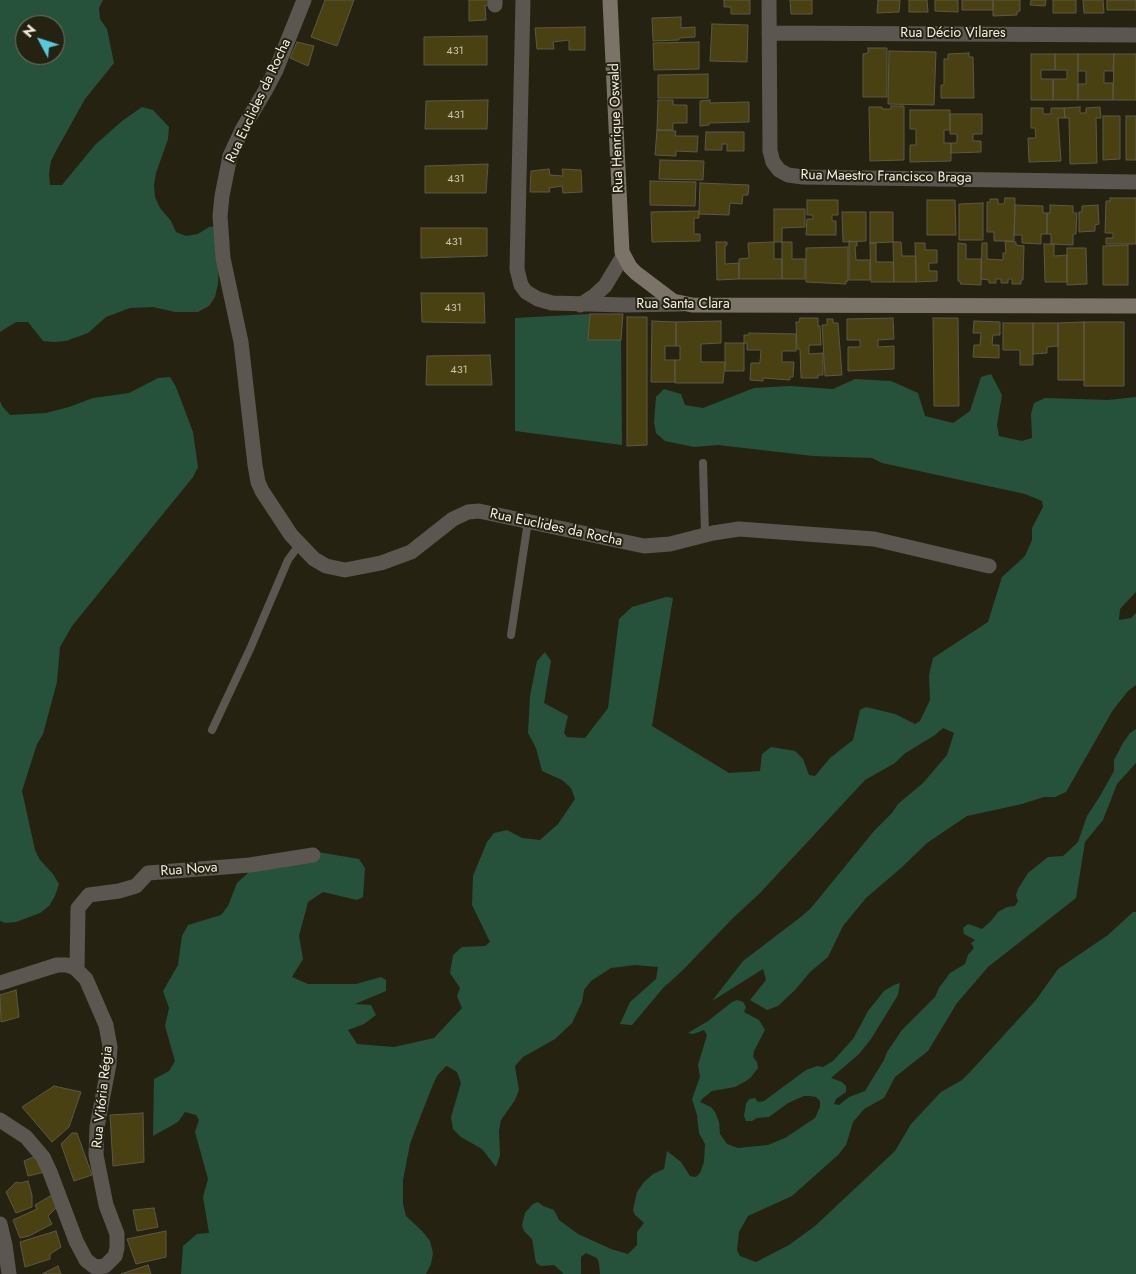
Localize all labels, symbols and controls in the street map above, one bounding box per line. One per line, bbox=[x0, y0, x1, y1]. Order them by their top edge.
north arrow bbox=[15, 15, 65, 65]
text: N bbox=[18, 20, 41, 42]
street label: Rua Décio Vilares bbox=[900, 26, 1006, 42]
street label: Rua Euclides da Rocha bbox=[223, 36, 295, 166]
house number: 431 bbox=[446, 44, 464, 58]
street label: Rua Henrique Oswald bbox=[606, 63, 628, 193]
house number: 431 bbox=[447, 108, 465, 122]
street label: Rua Maestro Francisco Braga bbox=[800, 167, 972, 187]
house number: 431 bbox=[447, 172, 465, 186]
house number: 431 bbox=[445, 235, 463, 249]
street label: Rua Santa Clara bbox=[636, 297, 730, 313]
house number: 431 bbox=[444, 301, 462, 315]
house number: 431 bbox=[450, 363, 468, 377]
street label: Rua Euclides da Rocha bbox=[488, 506, 624, 550]
street label: Rua Nova bbox=[160, 860, 218, 880]
street label: Rua Vitória Régia bbox=[89, 1045, 117, 1149]

